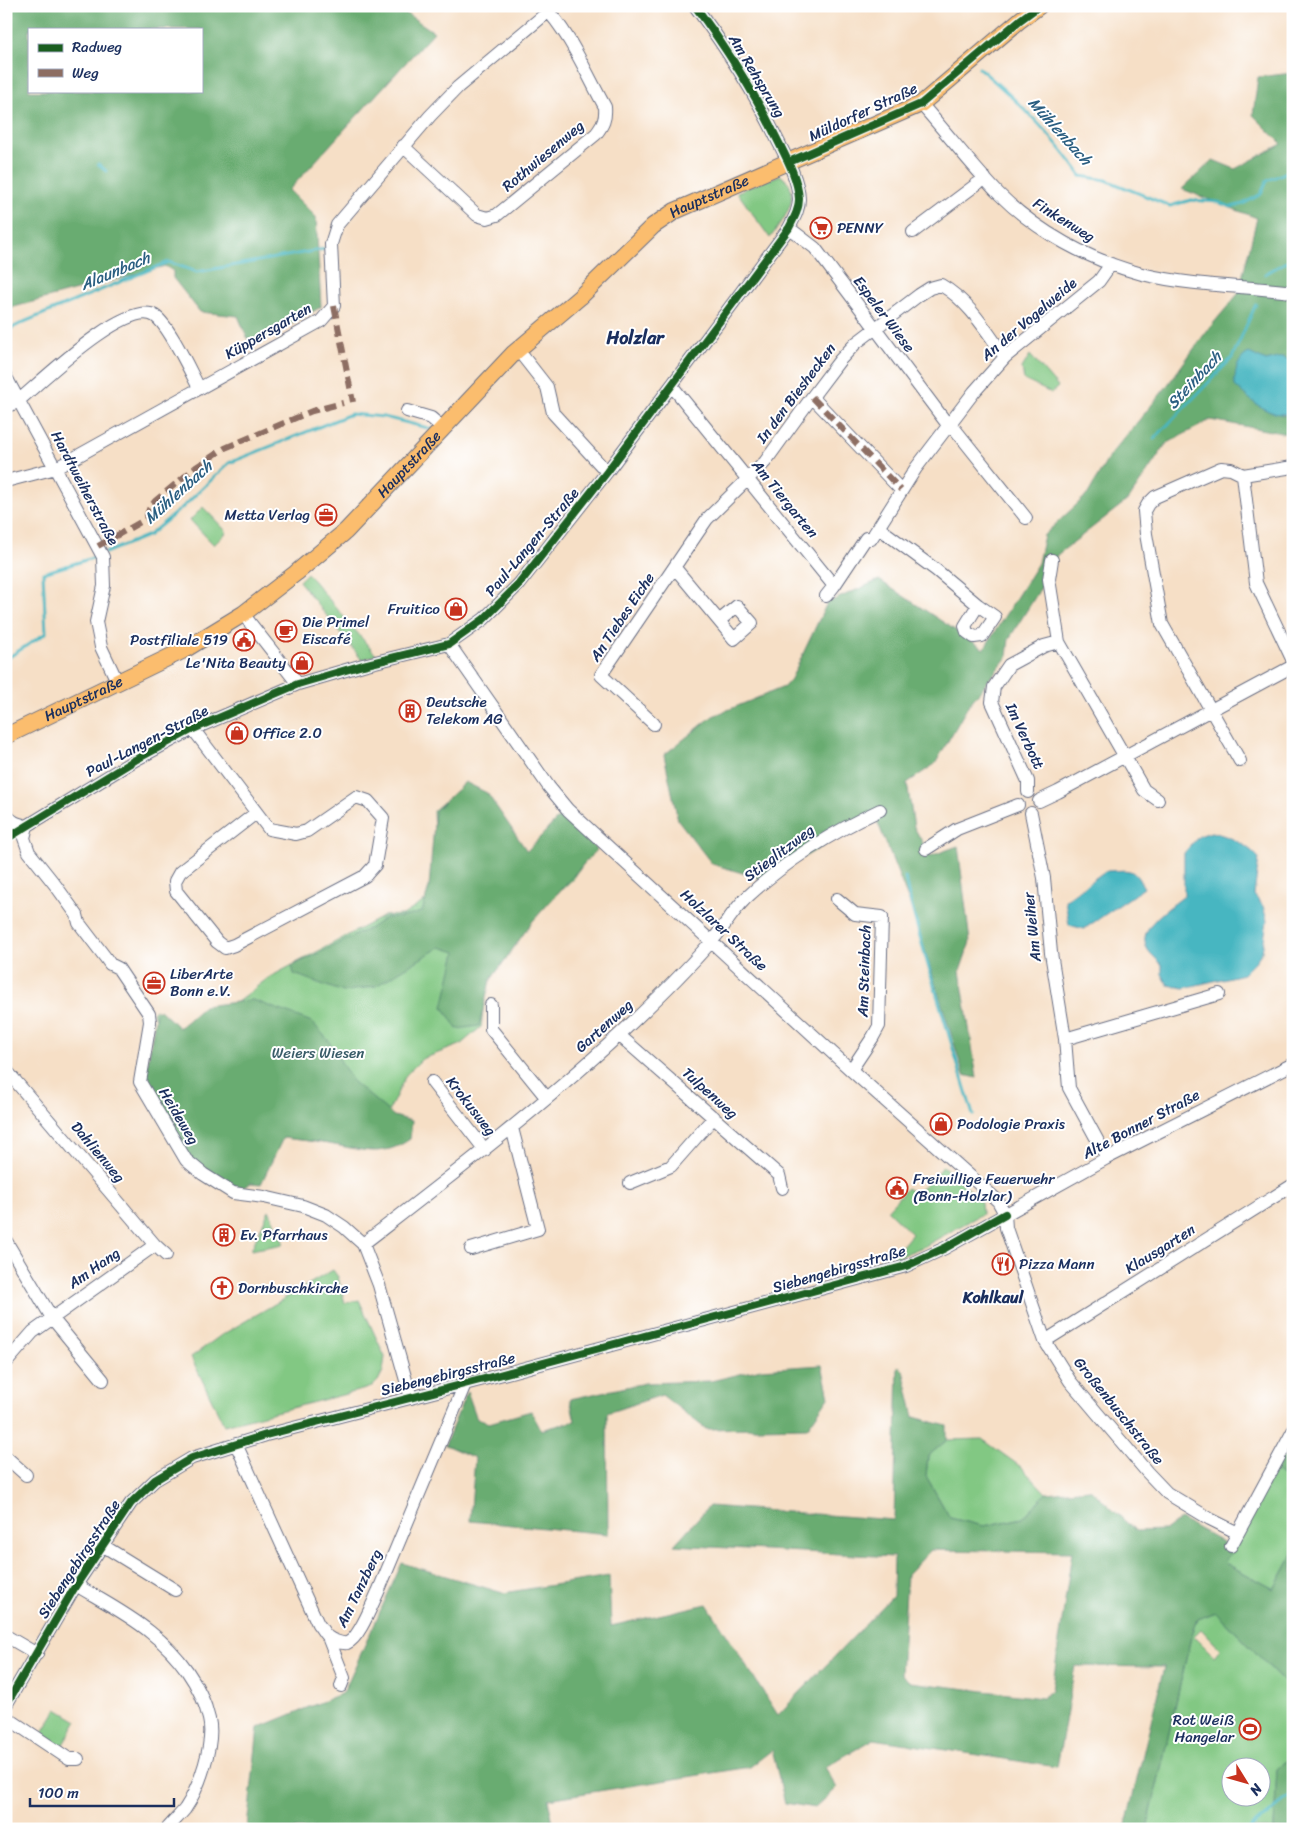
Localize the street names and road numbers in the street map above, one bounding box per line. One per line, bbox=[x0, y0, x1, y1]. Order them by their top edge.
street label: Am Rehsprung bbox=[721, 28, 793, 123]
street label: Müldorfer Straße bbox=[804, 75, 922, 149]
street label: Rothwiesenweg bbox=[496, 113, 590, 198]
street label: Hauptstraße bbox=[663, 167, 754, 225]
street label: Finkenweg bbox=[1028, 191, 1101, 250]
street label: Espeler Wiese bbox=[846, 270, 922, 358]
street label: An der Vogelweide bbox=[974, 271, 1083, 368]
street label: Küppersgarten bbox=[220, 296, 316, 366]
street label: In den Bieshecken bbox=[749, 337, 843, 450]
street label: Hauptstraße bbox=[370, 424, 448, 504]
street label: Hardtweiherstraße bbox=[44, 426, 126, 550]
street label: Am Tiergarten bbox=[744, 453, 825, 544]
street label: Paul-Langen-Straße bbox=[478, 482, 586, 602]
street label: An Tiebes Eiche bbox=[582, 567, 662, 668]
street label: Hauptstraße bbox=[39, 668, 128, 729]
street label: Im Verbott bbox=[998, 697, 1052, 774]
street label: Paul-Langen-Straße bbox=[81, 698, 213, 784]
street label: Stieglitzweg bbox=[738, 817, 820, 888]
street label: Holzlarer Straße bbox=[674, 882, 774, 978]
street label: Am Weiher bbox=[1015, 890, 1049, 964]
street label: Am Steinbach bbox=[849, 924, 879, 1019]
street label: Gartenweg bbox=[569, 992, 639, 1059]
street label: Tulpenweg bbox=[676, 1060, 744, 1126]
street label: Krokusweg bbox=[439, 1070, 503, 1142]
street label: Heideweg bbox=[152, 1082, 206, 1150]
street label: Alte Bonner Straße bbox=[1077, 1082, 1205, 1166]
street label: Dahlienweg bbox=[64, 1115, 132, 1189]
street label: Klausgarten bbox=[1119, 1217, 1201, 1281]
street label: Siebengebirgsstraße bbox=[769, 1237, 909, 1300]
street label: Am Hang bbox=[62, 1240, 126, 1296]
street label: Siebengebirgsstraße bbox=[378, 1345, 518, 1403]
street label: Großenbuschstraße bbox=[1067, 1351, 1171, 1471]
street label: Siebengebirgsstraße bbox=[31, 1494, 128, 1624]
street label: Am Tanzberg bbox=[328, 1544, 389, 1633]

